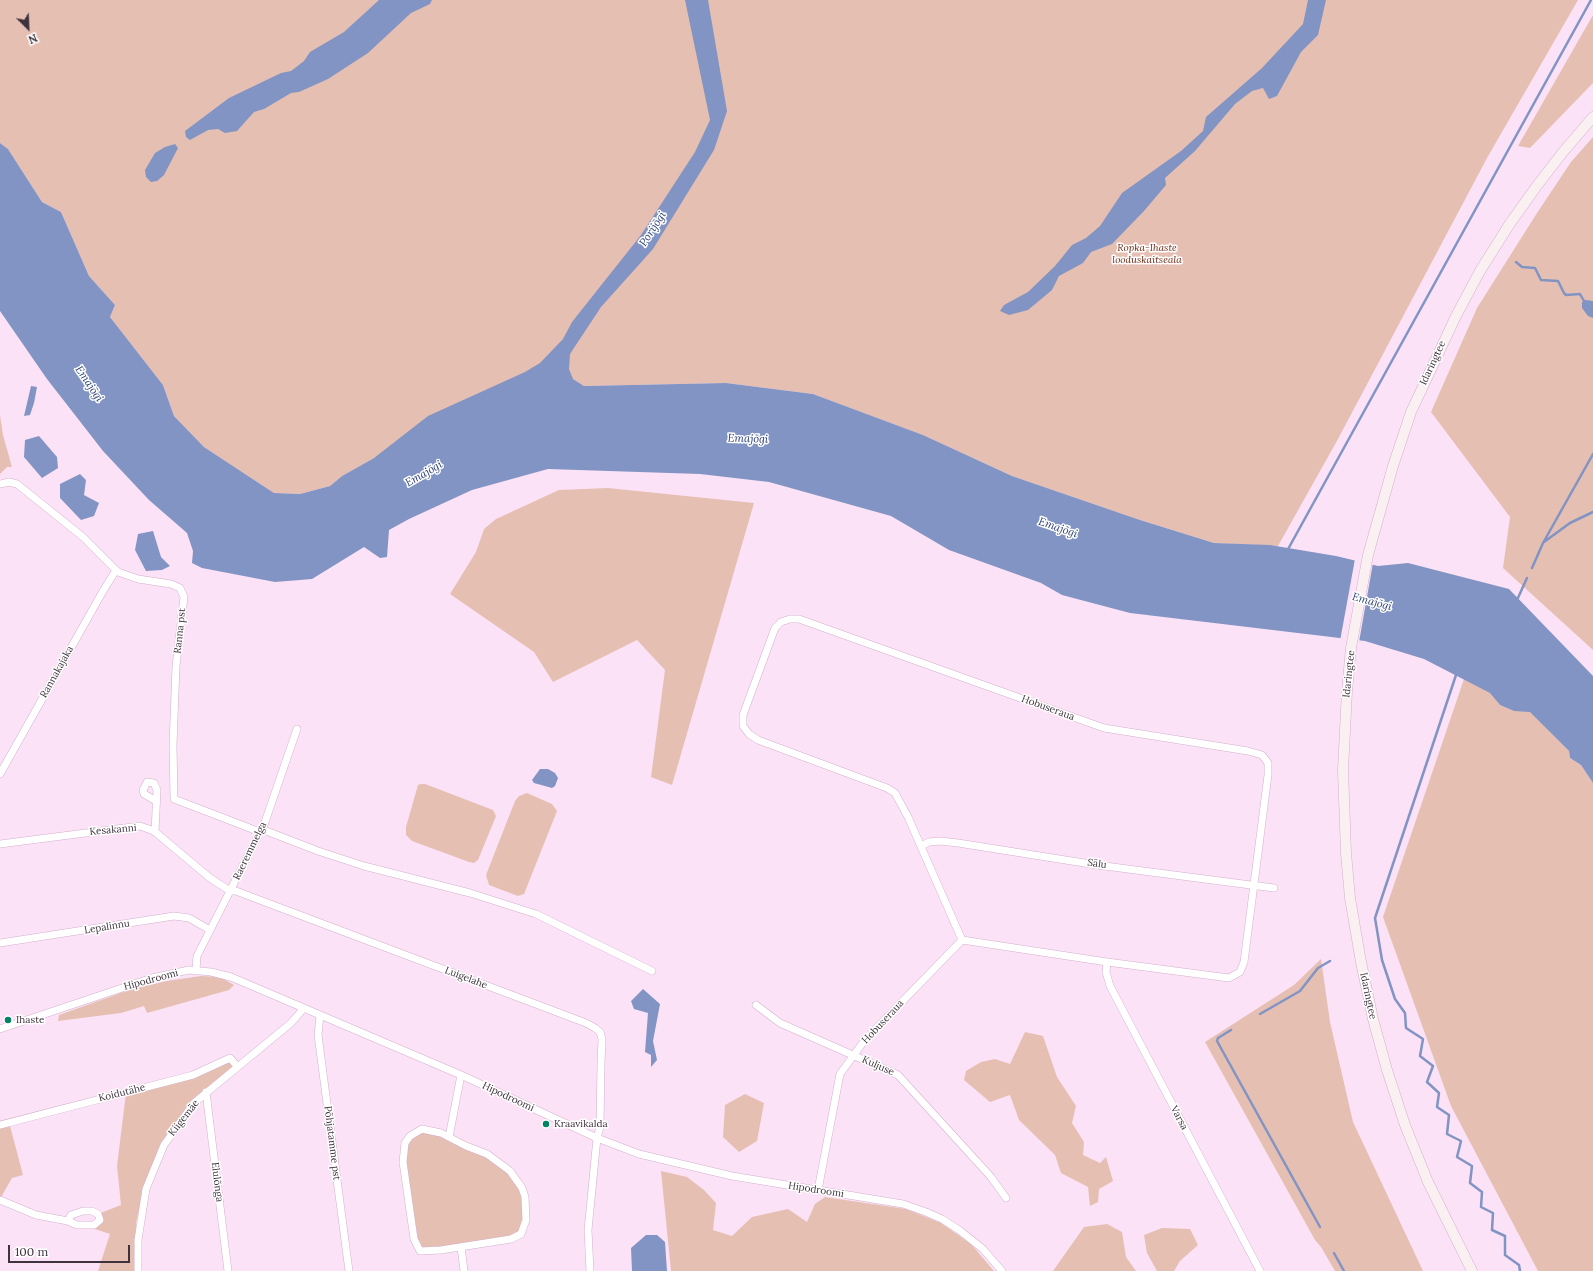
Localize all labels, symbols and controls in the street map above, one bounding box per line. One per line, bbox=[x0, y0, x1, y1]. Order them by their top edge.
north arrow bbox=[8, 8, 48, 48]
text: N bbox=[26, 31, 40, 47]
water label: Porijõgi bbox=[637, 209, 669, 249]
park label: Ropka-Ihaste looduskaitseala bbox=[1112, 242, 1182, 266]
street label: Idaringtee bbox=[1417, 339, 1449, 387]
water label: Emajõgi bbox=[72, 363, 106, 405]
water label: Emajõgi bbox=[727, 432, 769, 446]
water label: Emajõgi bbox=[403, 458, 445, 490]
water label: Emajõgi bbox=[1037, 515, 1079, 541]
water label: Emajõgi bbox=[1351, 590, 1393, 614]
street label: Ranna pst bbox=[172, 608, 188, 654]
street label: Rannakajaka bbox=[38, 644, 76, 700]
street label: Idaringtee bbox=[1341, 650, 1357, 698]
street label: Hobuseraua bbox=[1020, 693, 1076, 723]
street label: Raeremmelga bbox=[231, 820, 269, 882]
street label: Kesakanni bbox=[89, 822, 137, 838]
street label: Sälu bbox=[1086, 857, 1108, 871]
street label: Lepalinnu bbox=[83, 917, 131, 937]
street label: Luigelahe bbox=[443, 964, 489, 992]
street label: Hipodroomi bbox=[122, 967, 180, 993]
street label: Idaringtee bbox=[1357, 971, 1379, 1021]
street label: Hobuseraua bbox=[860, 998, 906, 1046]
place label: Ihaste bbox=[16, 1014, 44, 1026]
marker: Ihaste bbox=[3, 1015, 13, 1025]
street label: Kuljuse bbox=[860, 1054, 896, 1078]
street label: Hipodroomi bbox=[480, 1080, 536, 1114]
street label: Koidutähe bbox=[97, 1081, 147, 1105]
street label: Kiigemäe bbox=[166, 1097, 202, 1139]
street label: Varsa bbox=[1168, 1104, 1190, 1132]
street label: Põhjatamme pst bbox=[321, 1105, 343, 1181]
place label: Kraavikalda bbox=[554, 1118, 608, 1130]
marker: Kraavikalda bbox=[541, 1119, 551, 1129]
street label: Elulõnga bbox=[209, 1161, 225, 1203]
street label: Hipodroomi bbox=[787, 1180, 845, 1200]
scale bar bbox=[10, 1237, 132, 1263]
text: 100 m bbox=[15, 1244, 48, 1259]

